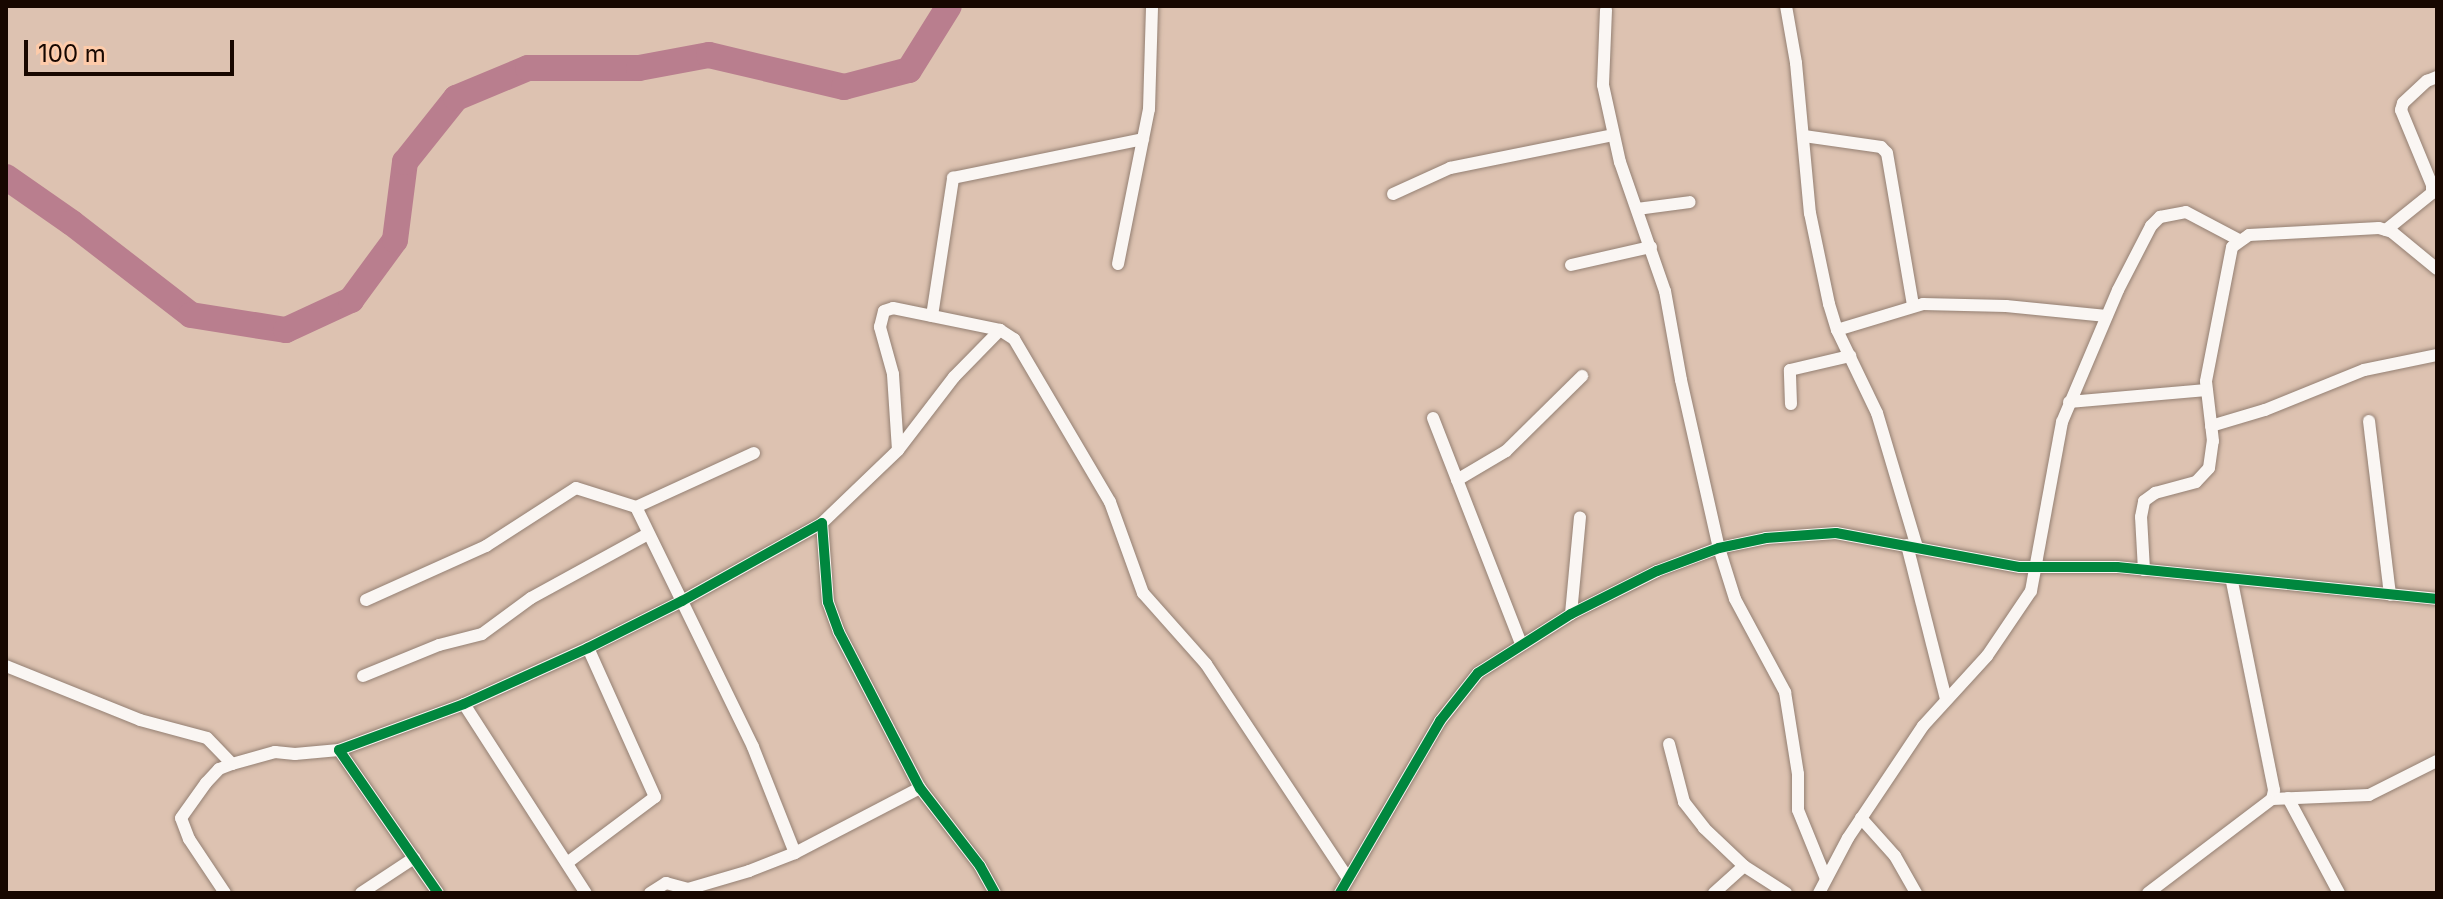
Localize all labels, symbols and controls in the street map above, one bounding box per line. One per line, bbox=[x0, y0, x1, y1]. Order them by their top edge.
scale bar bbox=[28, 24, 238, 74]
text: 100 m bbox=[38, 39, 106, 68]

